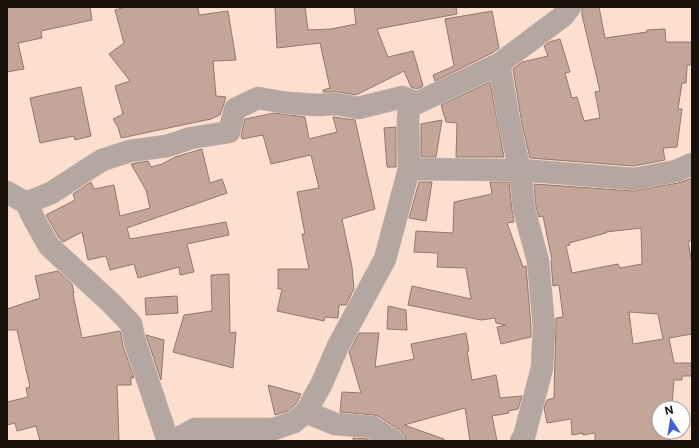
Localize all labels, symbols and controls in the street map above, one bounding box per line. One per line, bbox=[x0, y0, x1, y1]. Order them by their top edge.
north arrow bbox=[651, 400, 691, 440]
text: N bbox=[663, 402, 674, 418]

